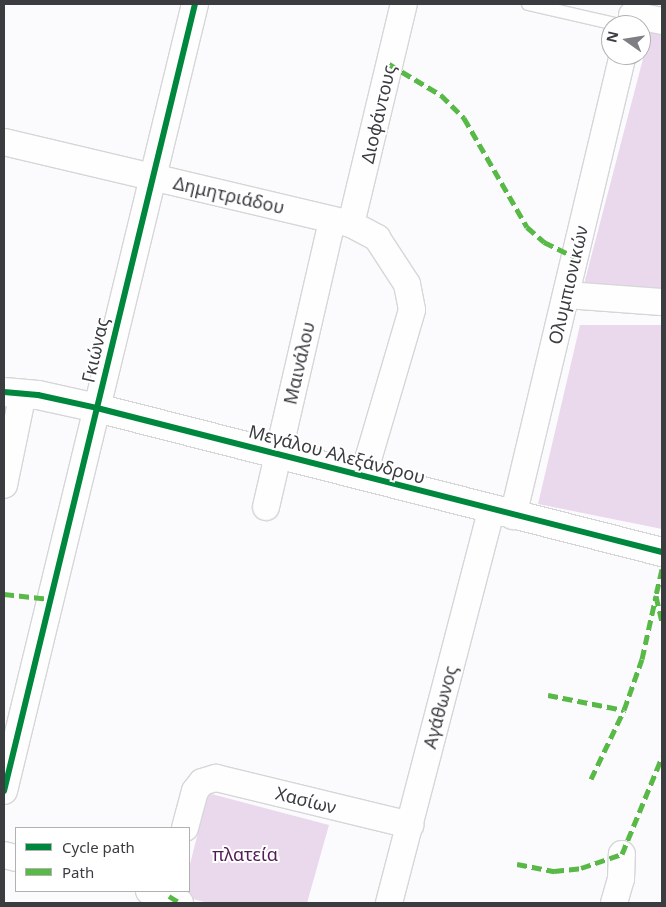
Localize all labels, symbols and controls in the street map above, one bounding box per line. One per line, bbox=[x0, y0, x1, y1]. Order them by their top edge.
north arrow bbox=[601, 15, 651, 65]
text: N bbox=[601, 29, 622, 44]
street label: Διοφάντους bbox=[356, 63, 400, 165]
street label: Δημητριάδου bbox=[171, 172, 287, 218]
street label: Ολυμπιονικών bbox=[544, 223, 592, 347]
street label: Γκιώνας bbox=[77, 315, 113, 385]
street label: Μαινάλου bbox=[279, 320, 319, 406]
street label: Μεγάλου Αλεξάνδρου bbox=[246, 420, 428, 488]
street label: Αγάθωνος bbox=[419, 663, 461, 751]
street label: Χασίων bbox=[274, 782, 338, 818]
legend bbox=[15, 827, 190, 892]
text: Cycle path bbox=[62, 837, 135, 857]
park label: πλατεία bbox=[212, 843, 278, 865]
text: Path bbox=[62, 862, 94, 882]

